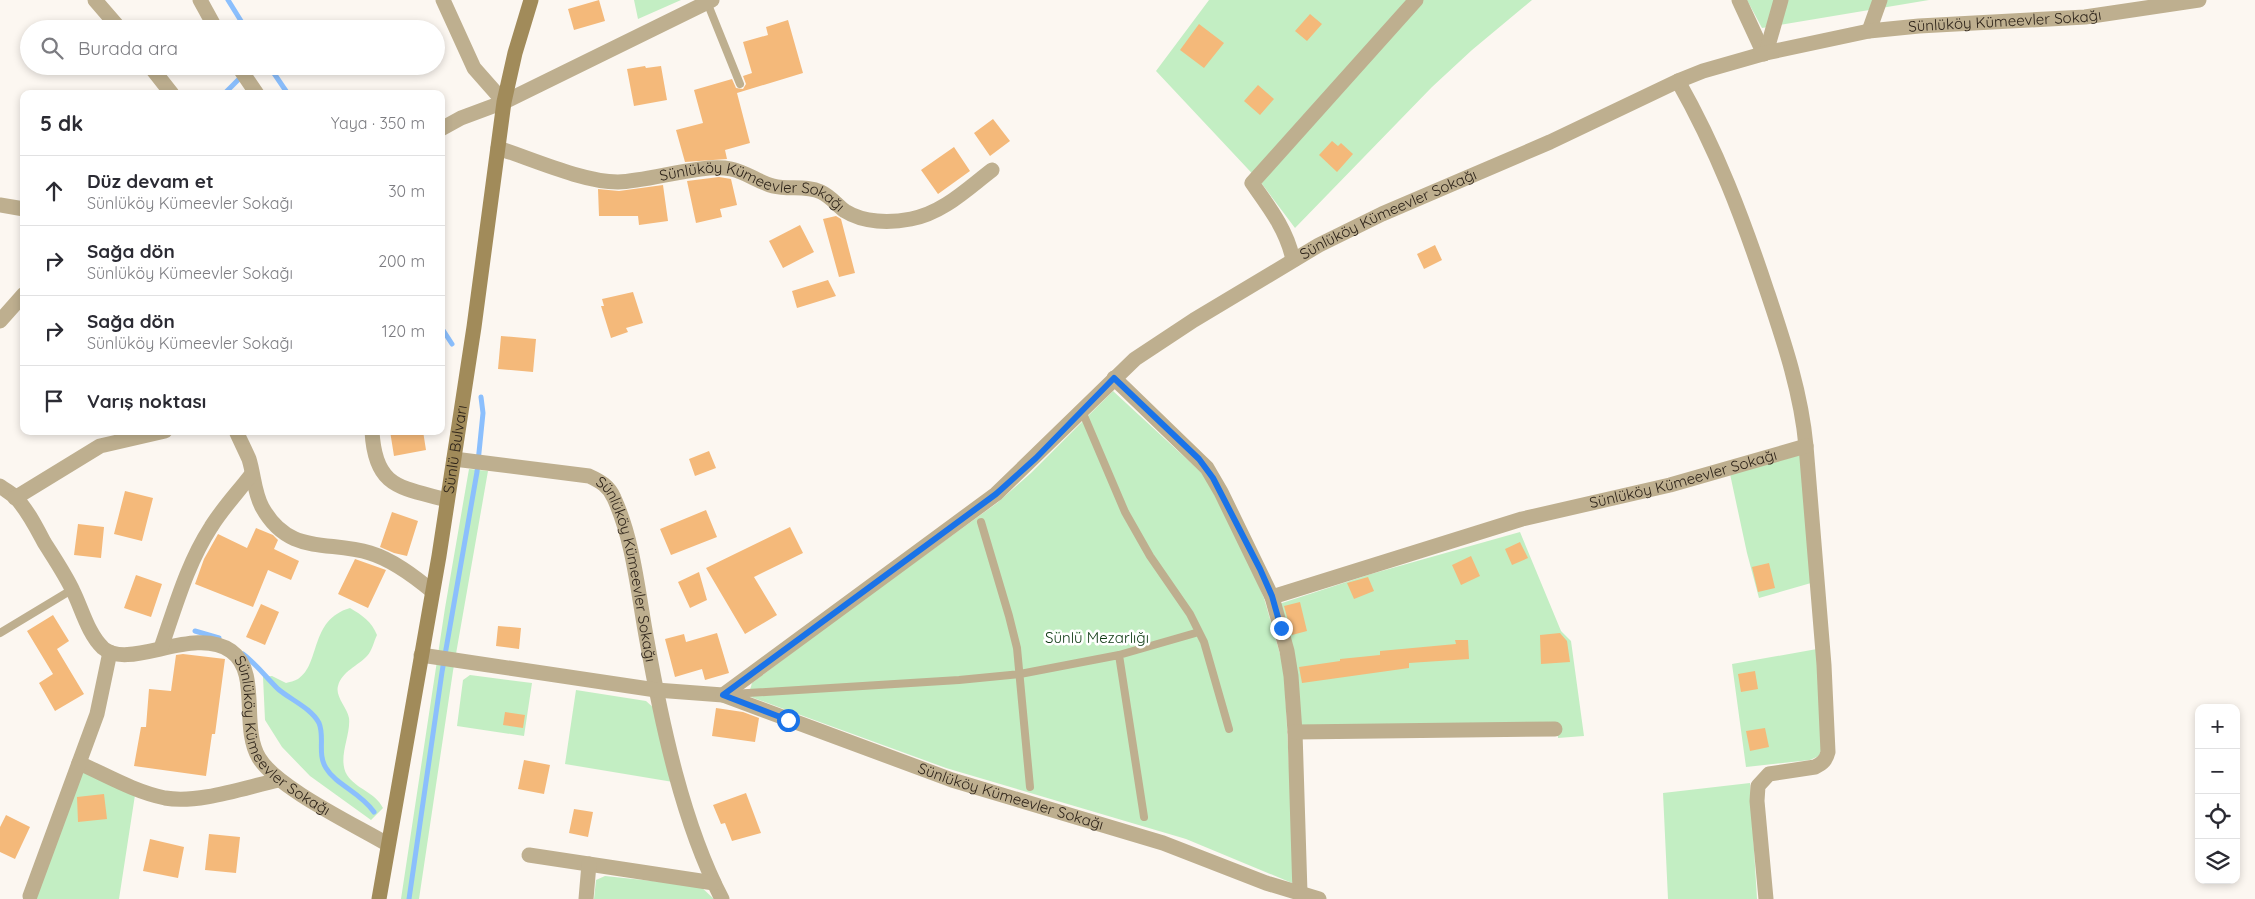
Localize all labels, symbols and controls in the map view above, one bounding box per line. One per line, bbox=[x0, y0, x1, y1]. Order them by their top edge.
street label: Sünlüköy Kümeevler Sokağı bbox=[1907, 5, 2102, 36]
search box bbox=[20, 20, 445, 75]
icon: search bbox=[38, 34, 66, 62]
text: Burada ara bbox=[78, 36, 178, 60]
text: 5 dk bbox=[40, 110, 83, 136]
text: Yaya · 350 m bbox=[331, 113, 425, 133]
street label: Sünlüköy Kümeevler Sokağı bbox=[658, 158, 849, 216]
street label: Sünlüköy Kümeevler Sokağı bbox=[1296, 165, 1479, 263]
text: Düz devam et bbox=[87, 169, 214, 193]
icon: ahead bbox=[40, 177, 68, 205]
text: 30 m bbox=[388, 181, 425, 201]
text: Sünlüköy Kümeevler Sokağı bbox=[87, 193, 293, 213]
text: Sağa dön bbox=[87, 239, 175, 263]
icon: right bbox=[40, 247, 68, 275]
text: 200 m bbox=[378, 251, 425, 271]
text: Sünlüköy Kümeevler Sokağı bbox=[87, 263, 293, 283]
text: Sağa dön bbox=[87, 309, 175, 333]
icon: right bbox=[40, 317, 68, 345]
text: 120 m bbox=[382, 321, 425, 341]
text: Sünlüköy Kümeevler Sokağı bbox=[87, 333, 293, 353]
icon: arrive bbox=[40, 387, 68, 415]
text: Varış noktası bbox=[87, 389, 206, 413]
street label: Sünlü Bulvarı bbox=[439, 404, 471, 495]
street label: Sünlüköy Kümeevler Sokağı bbox=[1588, 445, 1779, 512]
street label: Sünlüköy Kümeevler Sokağı bbox=[592, 472, 661, 663]
route end bbox=[1270, 617, 1293, 640]
park label: Sünlü Mezarlığı bbox=[1045, 628, 1149, 647]
street label: Sünlüköy Kümeevler Sokağı bbox=[230, 652, 334, 819]
map controls bbox=[2195, 704, 2240, 884]
button: + bbox=[2195, 704, 2240, 749]
route start bbox=[777, 709, 800, 732]
button: − bbox=[2195, 749, 2240, 794]
street label: Sünlüköy Kümeevler Sokağı bbox=[915, 758, 1106, 834]
button: locate bbox=[2195, 794, 2240, 839]
button: layers bbox=[2195, 839, 2240, 884]

